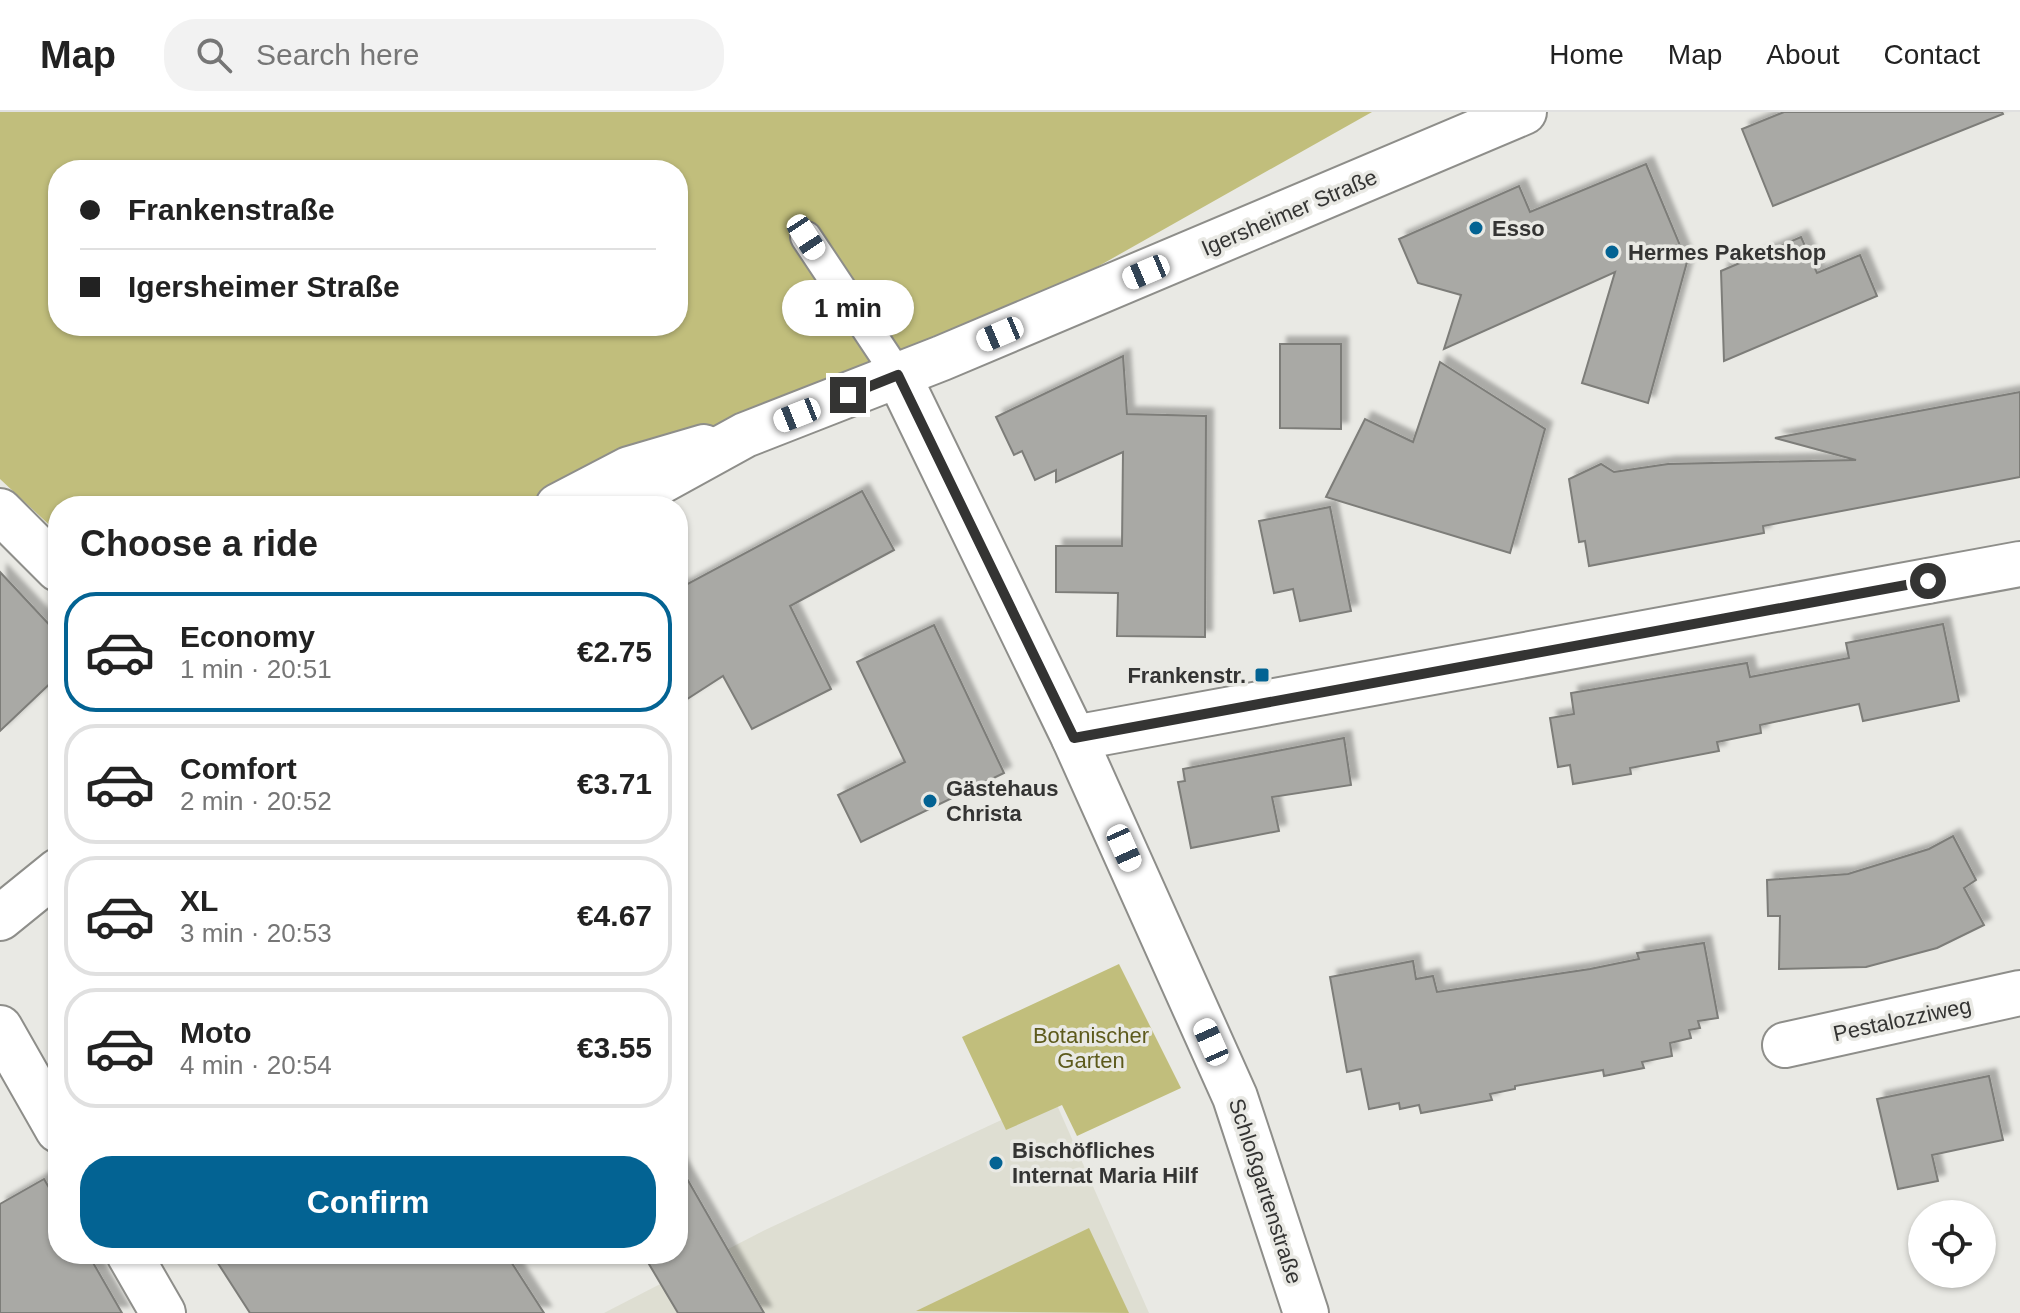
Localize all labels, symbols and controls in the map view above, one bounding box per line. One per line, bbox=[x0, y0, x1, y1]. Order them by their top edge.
search box bbox=[164, 19, 724, 91]
icon: search bbox=[192, 33, 236, 77]
text: Map bbox=[40, 34, 116, 76]
text: Search here bbox=[256, 38, 419, 71]
text: Home bbox=[1549, 39, 1624, 70]
text: Map bbox=[1668, 39, 1722, 70]
text: About bbox=[1766, 39, 1840, 70]
text: Contact bbox=[1884, 39, 1980, 70]
street label: Igersheimer Straße bbox=[1198, 164, 1381, 261]
text: Frankenstraße bbox=[128, 193, 335, 226]
car bbox=[783, 210, 829, 264]
place label: Esso bbox=[1492, 216, 1545, 241]
marker: Esso bbox=[1467, 219, 1485, 237]
place label: Hermes Paketshop bbox=[1628, 240, 1826, 265]
marker: Hermes Paketshop bbox=[1603, 243, 1621, 261]
car bbox=[1119, 252, 1173, 292]
text: Igersheimer Straße bbox=[128, 270, 400, 303]
callout: 1 min bbox=[782, 279, 914, 335]
text: 1 min bbox=[814, 293, 882, 323]
car bbox=[973, 314, 1027, 354]
route end bbox=[830, 377, 866, 413]
car bbox=[770, 395, 824, 435]
text: Choose a ride bbox=[80, 523, 318, 564]
route start bbox=[1910, 563, 1946, 599]
icon: car bbox=[84, 616, 156, 688]
text: Economy bbox=[180, 620, 315, 653]
text: €2.75 bbox=[577, 635, 652, 668]
text: 1 min · 20:51 bbox=[180, 654, 332, 684]
place label: Frankenstr. bbox=[1127, 663, 1246, 688]
marker: Frankenstr. bbox=[1253, 666, 1271, 684]
icon: car bbox=[84, 748, 156, 820]
text: Comfort bbox=[180, 752, 297, 785]
text: €3.71 bbox=[577, 767, 652, 800]
place label: Gästehaus Christa bbox=[946, 776, 1059, 826]
text: 2 min · 20:52 bbox=[180, 786, 332, 816]
marker: Gästehaus Christa bbox=[921, 792, 939, 810]
car bbox=[1103, 821, 1145, 875]
icon: car bbox=[84, 880, 156, 952]
text: XL bbox=[180, 884, 218, 917]
text: €4.67 bbox=[577, 899, 652, 932]
text: 3 min · 20:53 bbox=[180, 918, 332, 948]
street label: Pestalozziweg bbox=[1831, 993, 1973, 1046]
icon: car bbox=[84, 1012, 156, 1084]
car bbox=[1190, 1015, 1232, 1069]
text: Moto bbox=[180, 1016, 252, 1049]
park label: Botanischer Garten bbox=[1033, 1023, 1149, 1073]
text: €3.55 bbox=[577, 1031, 652, 1064]
text: 4 min · 20:54 bbox=[180, 1050, 332, 1080]
street label: Schloßgartenstraße bbox=[1224, 1095, 1307, 1287]
place label: Bischöfliches Internat Maria Hilf bbox=[1012, 1138, 1198, 1188]
marker: Bischöfliches Internat Maria Hilf bbox=[987, 1154, 1005, 1172]
button: Confirm bbox=[80, 1156, 656, 1248]
map controls bbox=[1908, 1200, 1996, 1288]
button: locate bbox=[1908, 1200, 1996, 1288]

